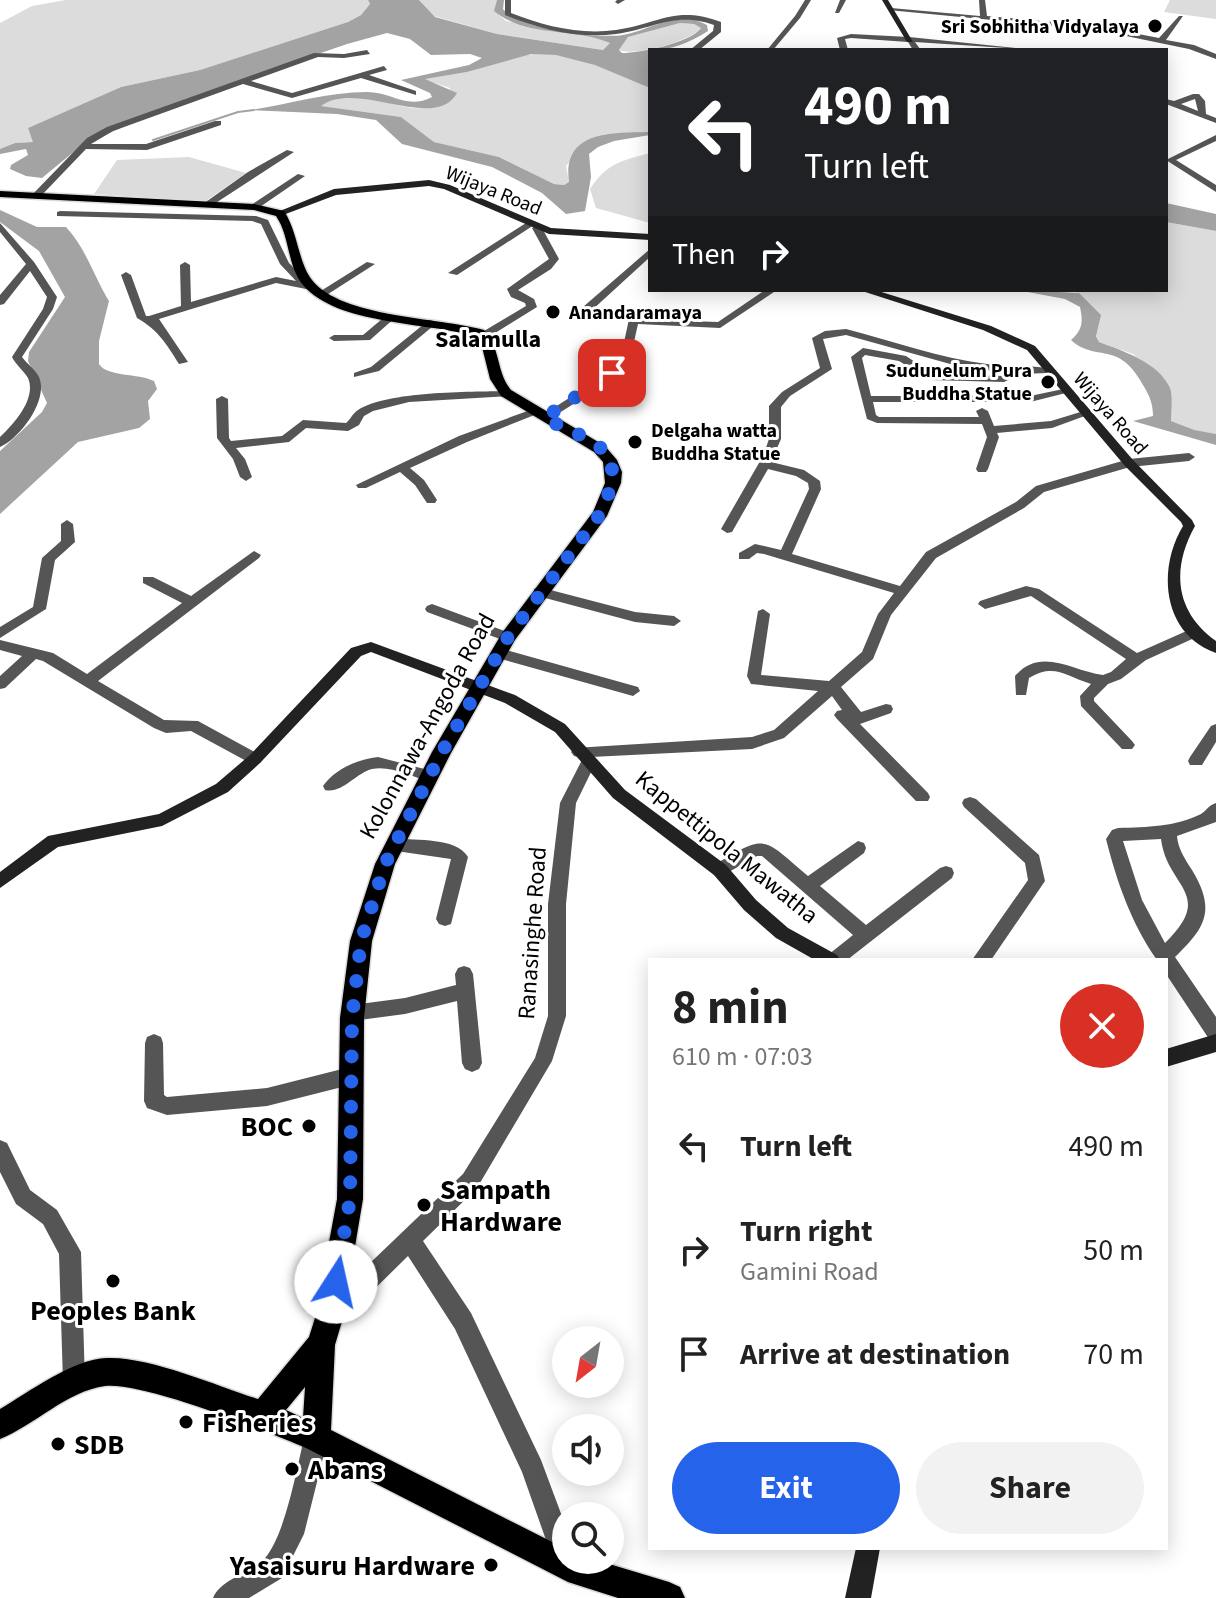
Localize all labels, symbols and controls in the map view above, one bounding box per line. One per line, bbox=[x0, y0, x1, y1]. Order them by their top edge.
place label: Sri Sobhitha Vidyalaya bbox=[941, 13, 1139, 41]
marker: Sri Sobhitha Vidyalaya bbox=[1146, 17, 1164, 35]
text: 490 m bbox=[804, 67, 952, 146]
icon: left bbox=[672, 80, 776, 184]
text: Turn left bbox=[804, 141, 929, 192]
street label: Wijaya Road bbox=[441, 159, 546, 223]
icon: right bbox=[752, 232, 796, 276]
text: Then bbox=[672, 233, 736, 276]
place label: Anandaramaya bbox=[568, 299, 702, 327]
marker: Anandaramaya bbox=[544, 303, 562, 321]
district label: Salamulla bbox=[435, 322, 541, 357]
pin bbox=[578, 339, 646, 407]
icon: arrive bbox=[590, 351, 634, 395]
place label: Sudunelum Pura Buddha Statue bbox=[885, 357, 1032, 408]
street label: Wijaya Road bbox=[1066, 366, 1154, 461]
marker: Sudunelum Pura Buddha Statue bbox=[1039, 373, 1057, 391]
place label: Delgaha watta Buddha Statue bbox=[651, 417, 781, 468]
marker: Delgaha watta Buddha Statue bbox=[626, 433, 644, 451]
street label: Kolonnawa-Angoda Road bbox=[351, 607, 504, 846]
street label: Kappettipola Mawatha bbox=[628, 762, 826, 932]
street label: Ranasinghe Road bbox=[509, 845, 556, 1021]
text: 8 min bbox=[672, 974, 789, 1042]
button: close bbox=[1060, 984, 1144, 1068]
text: 610 m · 07:03 bbox=[672, 1038, 813, 1075]
place label: BOC bbox=[241, 1107, 293, 1147]
marker: BOC bbox=[300, 1117, 318, 1135]
icon: left bbox=[672, 1124, 716, 1168]
text: Turn left bbox=[740, 1125, 852, 1168]
text: 490 m bbox=[1068, 1125, 1144, 1168]
place label: Sampath Hardware bbox=[440, 1170, 562, 1242]
marker: Sampath Hardware bbox=[415, 1196, 433, 1214]
text: Turn right bbox=[740, 1210, 872, 1253]
icon: right bbox=[672, 1228, 716, 1272]
text: 50 m bbox=[1083, 1229, 1144, 1272]
position arrow bbox=[294, 1240, 378, 1324]
text: Gamini Road bbox=[740, 1253, 879, 1290]
marker: Peoples Bank bbox=[104, 1272, 122, 1290]
place label: Peoples Bank bbox=[30, 1291, 197, 1331]
north arrow bbox=[552, 1326, 624, 1398]
map controls bbox=[552, 1326, 624, 1574]
icon: arrive bbox=[672, 1332, 716, 1376]
text: Arrive at destination bbox=[740, 1333, 1010, 1376]
text: 70 m bbox=[1083, 1333, 1144, 1376]
place label: Fisheries bbox=[202, 1403, 313, 1443]
marker: Fisheries bbox=[177, 1413, 195, 1431]
button: sound bbox=[552, 1414, 624, 1486]
place label: SDB bbox=[74, 1425, 124, 1465]
marker: SDB bbox=[49, 1435, 67, 1453]
button: Exit bbox=[672, 1442, 900, 1534]
button: Share bbox=[916, 1442, 1144, 1534]
place label: Abans bbox=[307, 1450, 383, 1490]
marker: Abans bbox=[283, 1460, 301, 1478]
button: search bbox=[552, 1502, 624, 1574]
place label: Yasaisuru Hardware bbox=[229, 1546, 475, 1586]
marker: Yasaisuru Hardware bbox=[482, 1556, 500, 1574]

